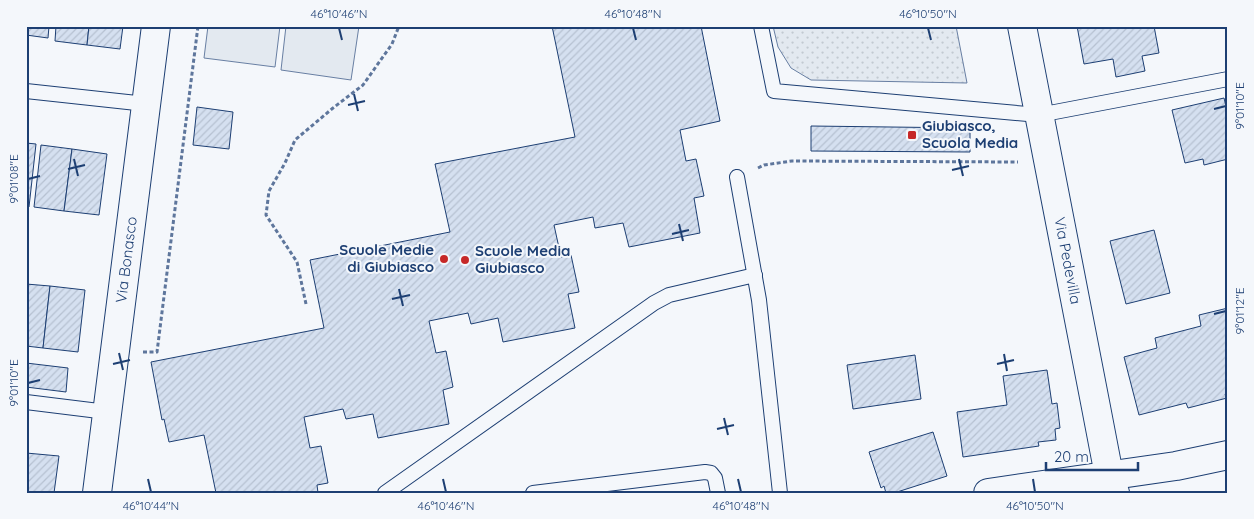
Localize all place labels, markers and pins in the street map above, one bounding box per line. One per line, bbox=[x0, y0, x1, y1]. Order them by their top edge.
place label: Giubiasco, Scuola Media bbox=[922, 116, 1018, 152]
marker: Giubiasco, Scuola Media bbox=[906, 129, 918, 141]
place label: Scuole Medie di Giubiasco bbox=[339, 240, 434, 276]
place label: Scuole Media Giubiasco bbox=[475, 241, 570, 277]
marker: Scuole Medie di Giubiasco bbox=[438, 253, 450, 265]
marker: Scuole Media Giubiasco bbox=[459, 254, 471, 266]

